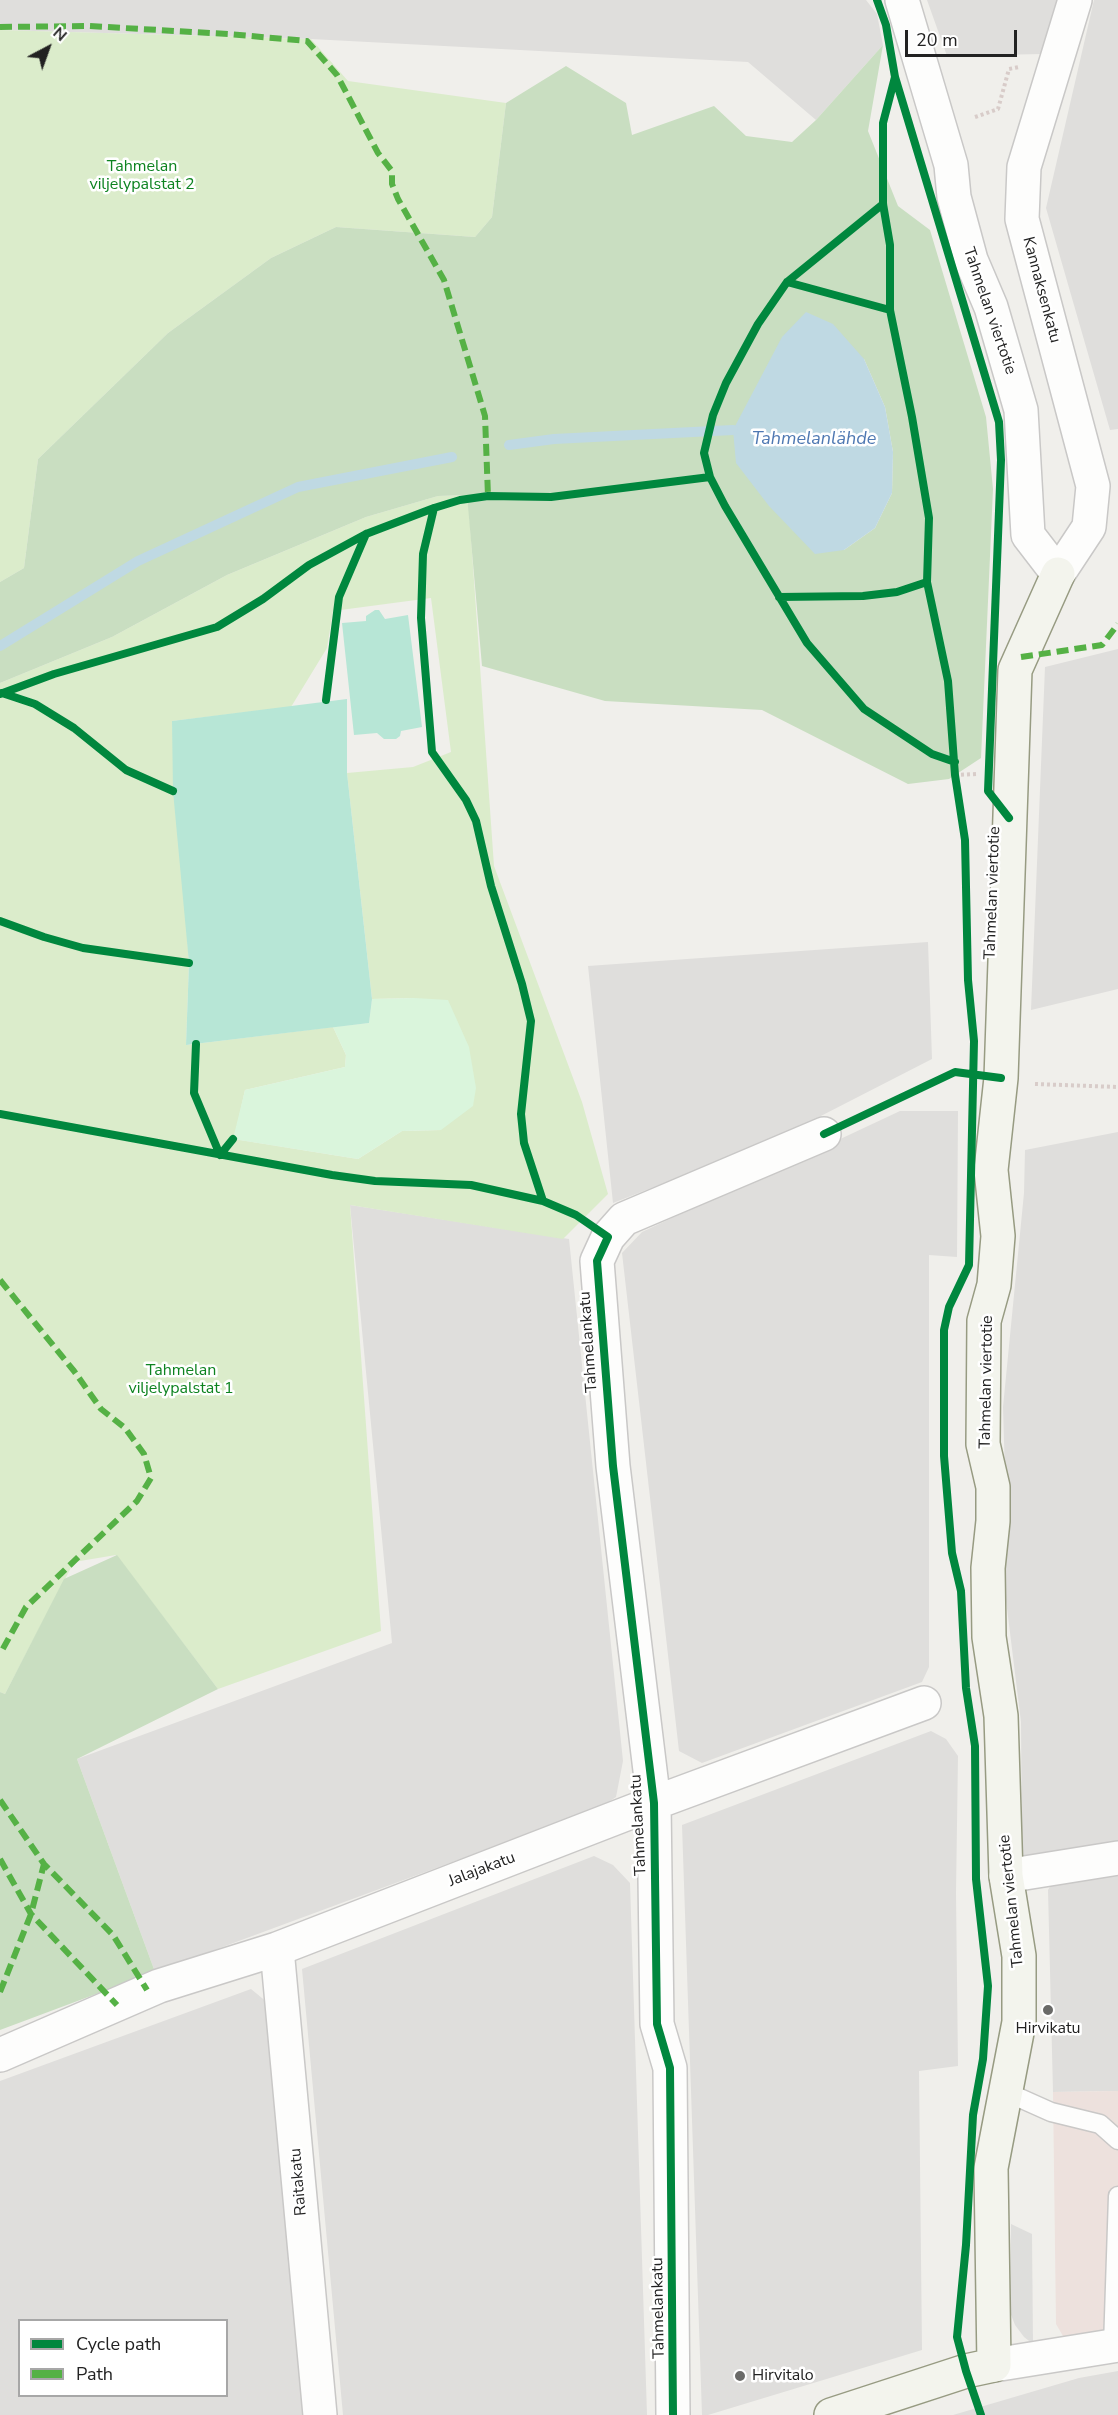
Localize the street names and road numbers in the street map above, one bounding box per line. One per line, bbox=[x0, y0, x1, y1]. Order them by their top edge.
street label: Kannaksenkatu bbox=[1018, 235, 1064, 345]
street label: Tahmelan viertotie bbox=[958, 245, 1020, 377]
street label: Tahmelan viertotie bbox=[981, 826, 1005, 960]
street label: Tahmelankatu bbox=[576, 1291, 602, 1393]
street label: Tahmelan viertotie bbox=[976, 1315, 998, 1449]
street label: Tahmelankatu bbox=[627, 1774, 651, 1876]
street label: Tahmelan viertotie bbox=[995, 1834, 1029, 1968]
street label: Jalajakatu bbox=[446, 1848, 518, 1892]
street label: Raitakatu bbox=[286, 2147, 312, 2217]
street label: Tahmelankatu bbox=[649, 2257, 669, 2359]

